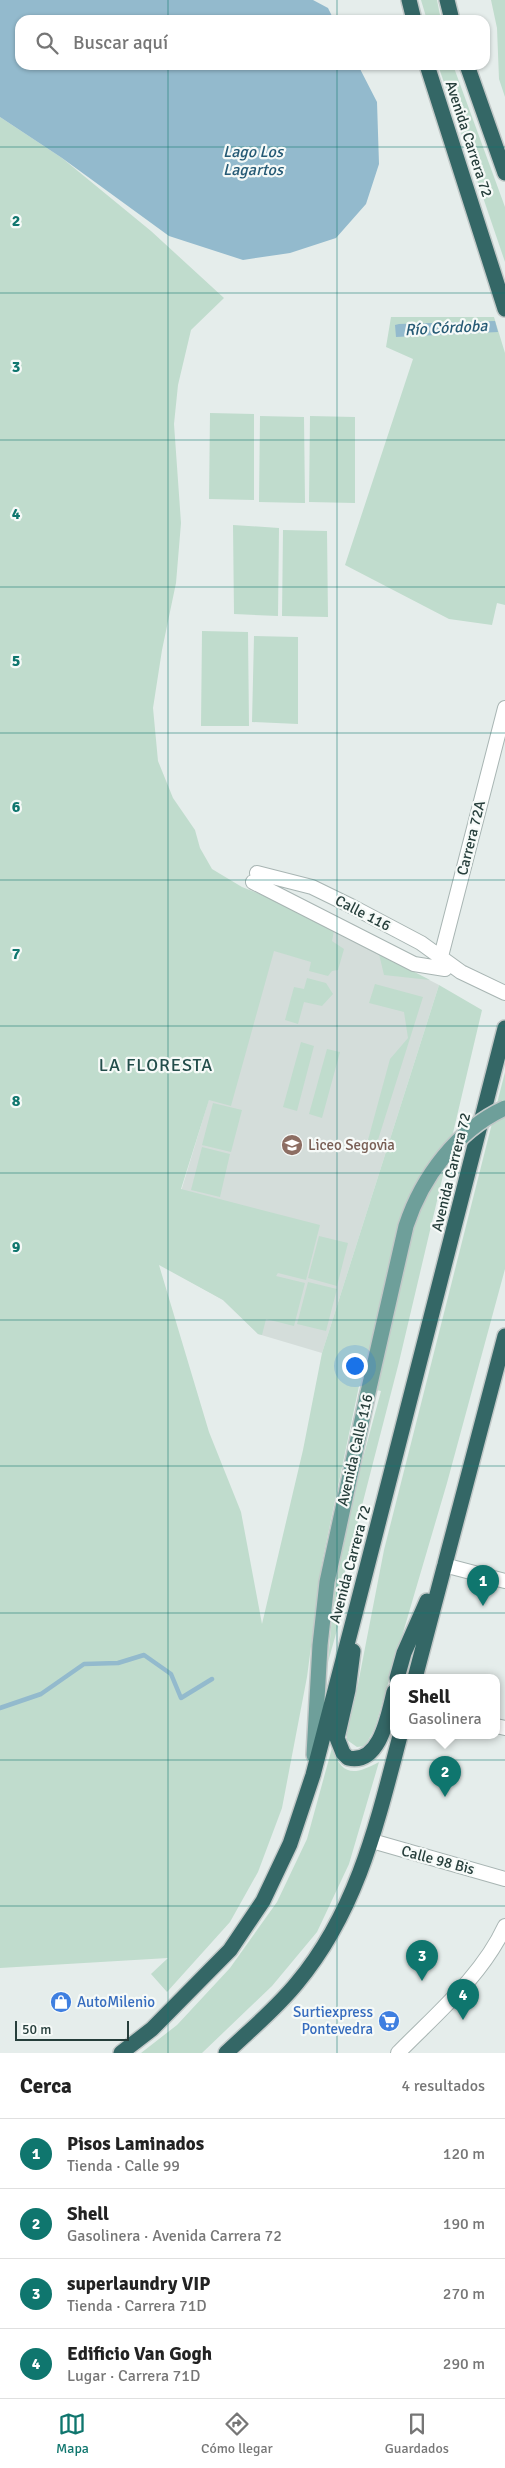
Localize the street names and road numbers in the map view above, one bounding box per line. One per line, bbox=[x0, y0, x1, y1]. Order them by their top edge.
street label: Avenida Carrera 72 bbox=[442, 78, 496, 200]
street label: Carrera 72A bbox=[453, 799, 489, 877]
street label: Calle 116 bbox=[332, 891, 394, 935]
street label: Avenida Carrera 72 bbox=[428, 1111, 474, 1233]
street label: Avenida Calle 116 bbox=[333, 1392, 377, 1508]
street label: Avenida Carrera 72 bbox=[326, 1503, 374, 1625]
street label: Calle 98 Bis bbox=[399, 1842, 477, 1879]

